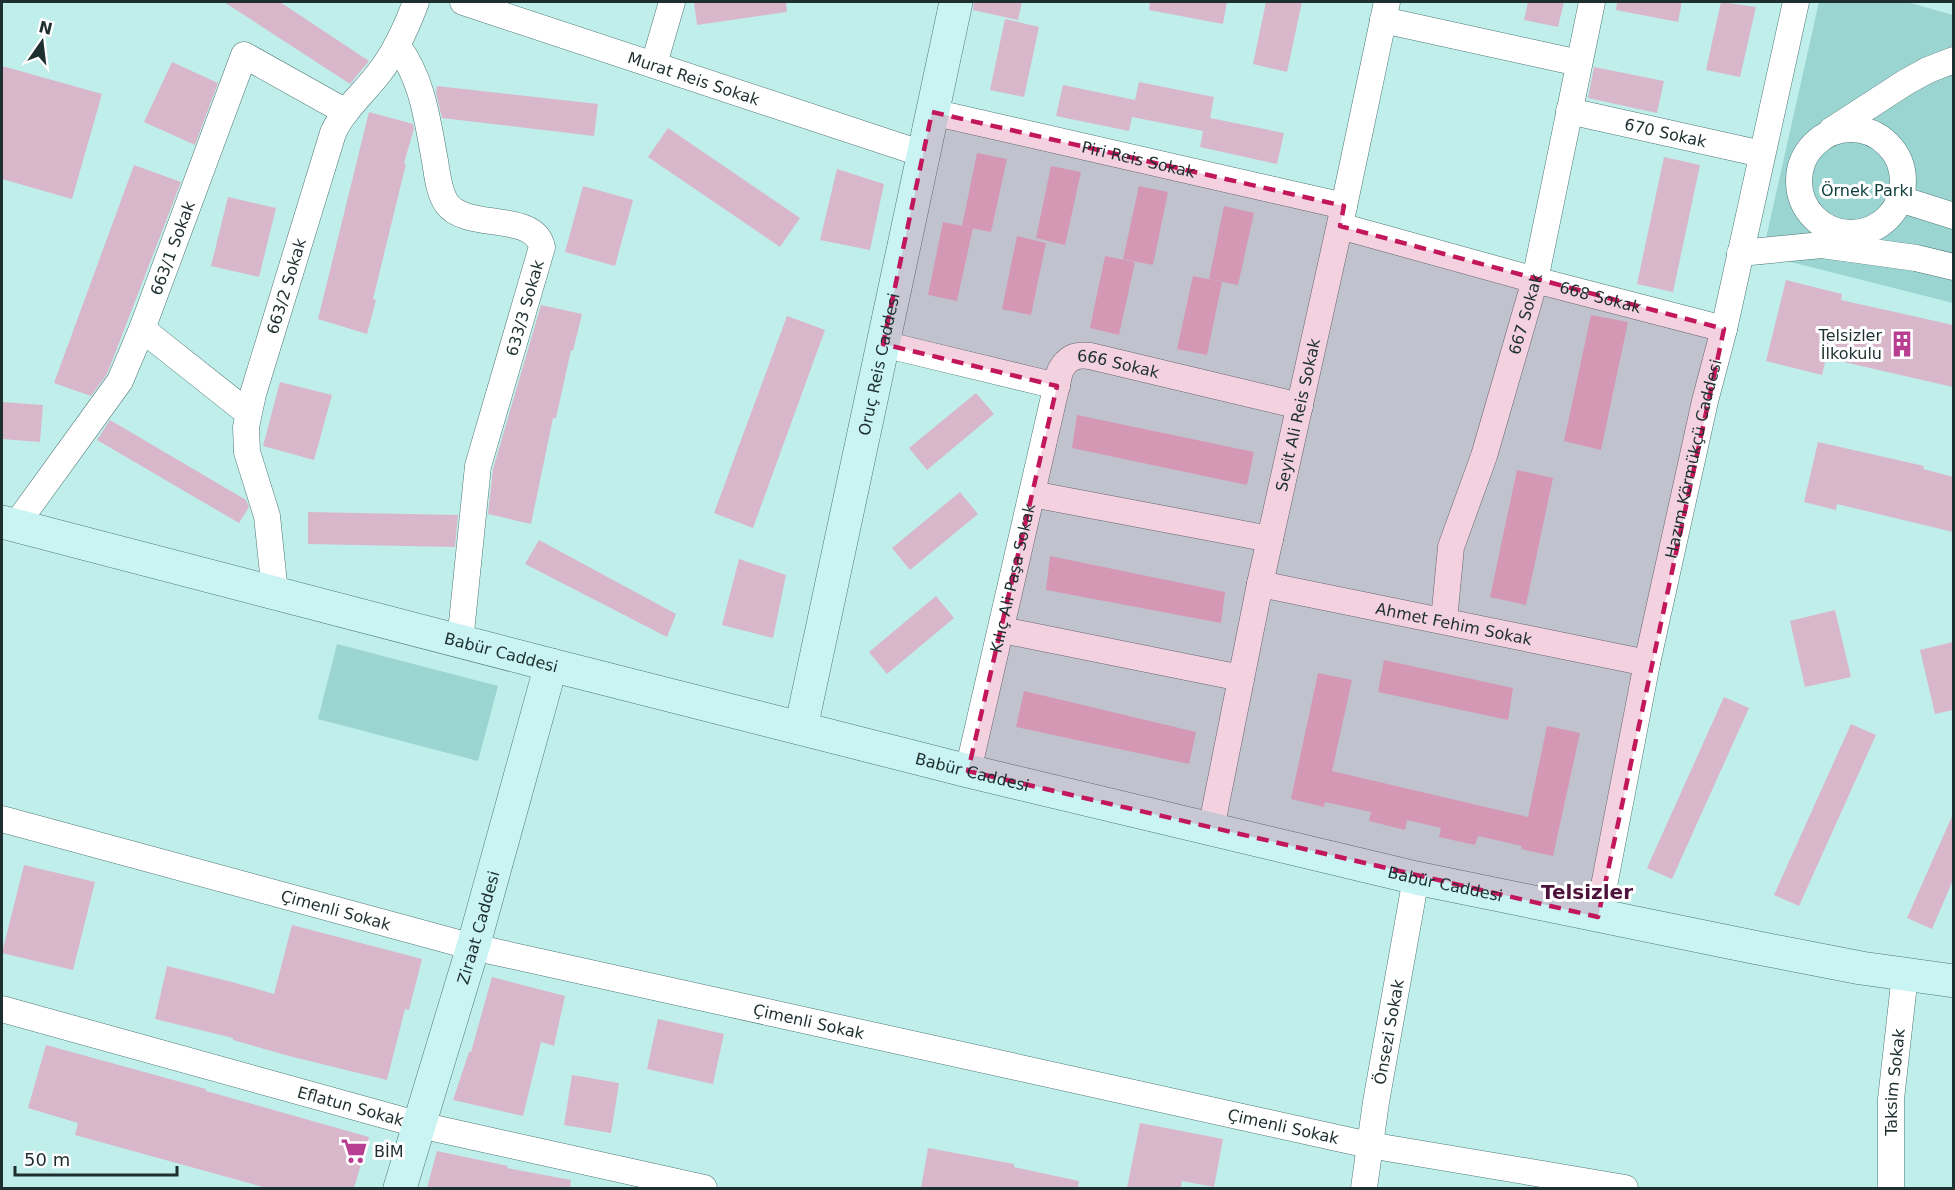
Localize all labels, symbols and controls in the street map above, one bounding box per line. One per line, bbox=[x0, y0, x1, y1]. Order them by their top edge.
north arrow bbox=[12, 12, 72, 72]
text: N bbox=[37, 17, 54, 39]
street label: Murat Reis Sokak bbox=[625, 48, 763, 109]
street label: 670 Sokak bbox=[1623, 114, 1709, 151]
street label: Piri Reis Sokak bbox=[1080, 137, 1198, 181]
park label: Örnek Parkı bbox=[1821, 181, 1913, 200]
street label: 663/1 Sokak bbox=[146, 197, 199, 298]
street label: 663/2 Sokak bbox=[262, 235, 310, 336]
street label: 633/3 Sokak bbox=[502, 257, 548, 358]
street label: 667 Sokak bbox=[1504, 271, 1546, 357]
street label: 668 Sokak bbox=[1558, 277, 1644, 317]
street label: Oruç Reis Caddesi bbox=[854, 291, 903, 437]
place label: Telsizler İlkokulu bbox=[1818, 326, 1882, 363]
building icon: Telsizler İlkokulu bbox=[1887, 329, 1917, 359]
street label: Seyit Ali Reis Sokak bbox=[1271, 336, 1324, 493]
street label: 666 Sokak bbox=[1077, 346, 1162, 382]
street label: Hazım Körmükçü Caddesi bbox=[1661, 357, 1725, 560]
street label: Kılıç Ali Paşa Sokak bbox=[986, 501, 1039, 655]
street label: Ahmet Fehim Sokak bbox=[1374, 598, 1535, 649]
street label: Babür Caddesi bbox=[442, 628, 560, 676]
street label: Babür Caddesi bbox=[913, 749, 1031, 795]
street label: Babür Caddesi bbox=[1386, 862, 1504, 905]
street label: Ziraat Caddesi bbox=[453, 869, 503, 986]
district label: Telsizler bbox=[1541, 880, 1633, 904]
street label: Çimenli Sokak bbox=[279, 886, 394, 934]
street label: Önsezi Sokak bbox=[1370, 977, 1407, 1086]
street label: Çimenli Sokak bbox=[751, 1000, 867, 1043]
street label: Taksim Sokak bbox=[1882, 1027, 1908, 1137]
street label: Eflatun Sokak bbox=[295, 1082, 407, 1130]
street label: Çimenli Sokak bbox=[1226, 1105, 1341, 1148]
supermarket icon: BİM bbox=[339, 1136, 369, 1166]
scale bar bbox=[15, 1139, 177, 1177]
place label: BİM bbox=[374, 1142, 404, 1161]
text: 50 m bbox=[24, 1149, 70, 1170]

